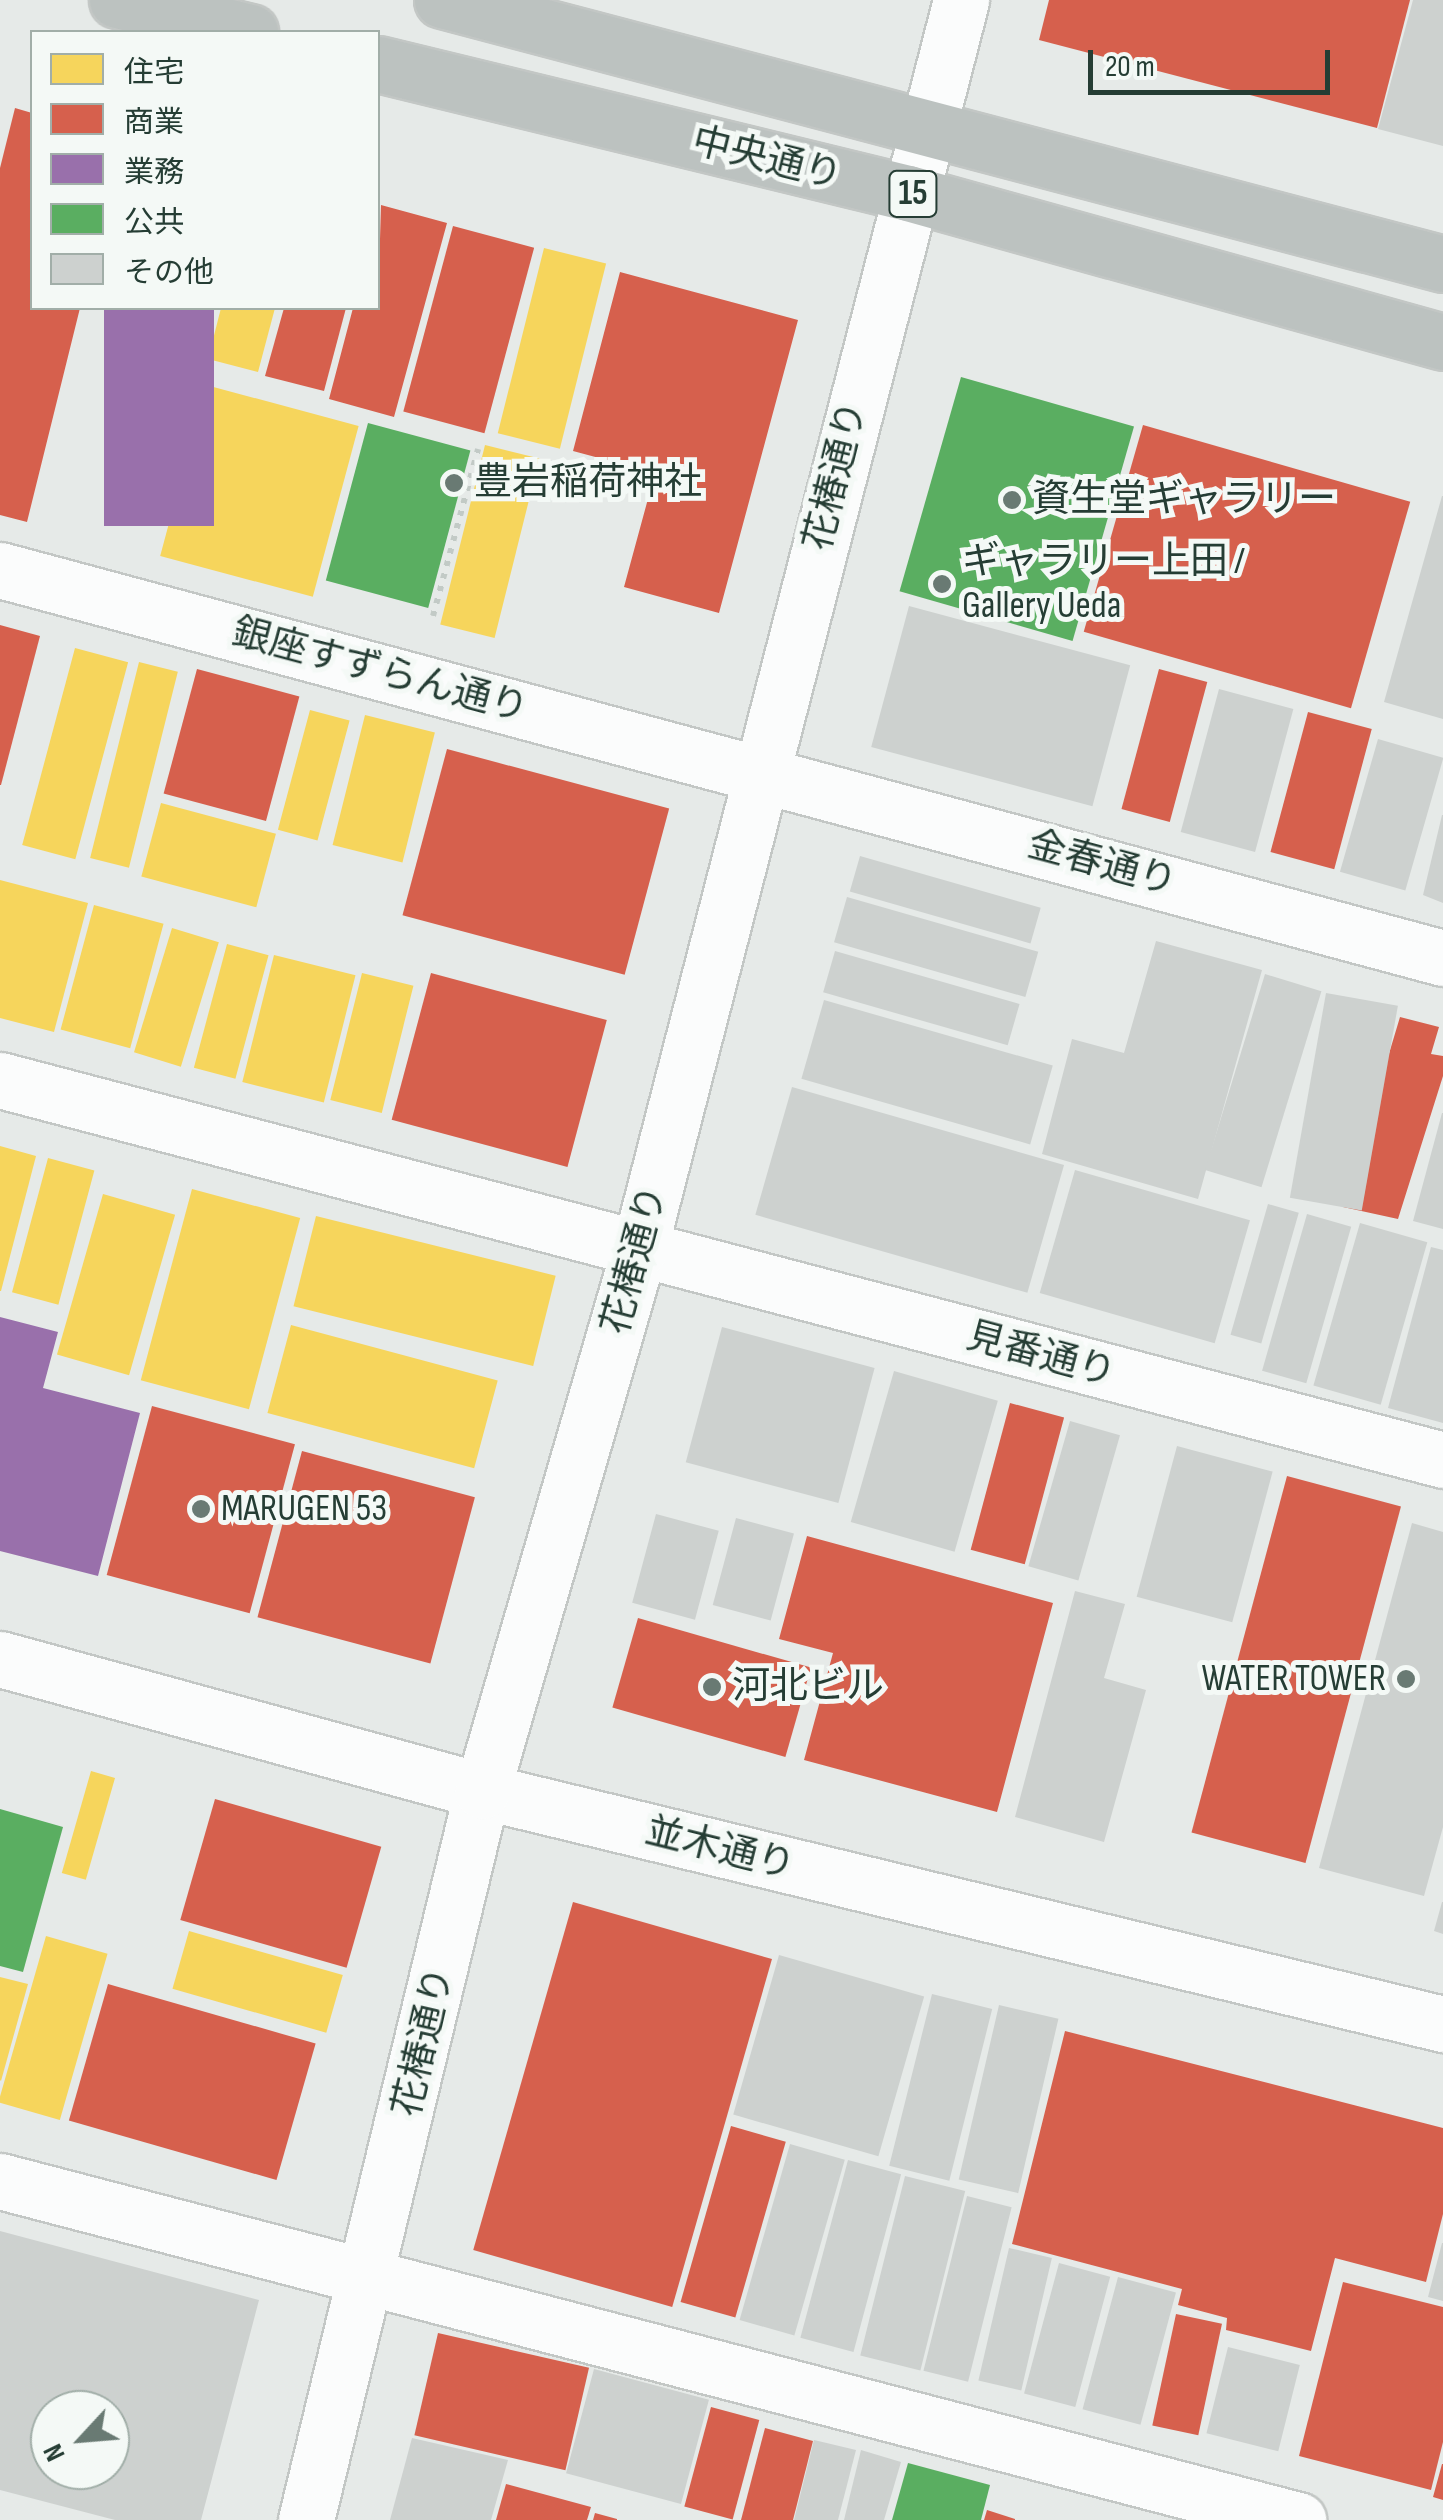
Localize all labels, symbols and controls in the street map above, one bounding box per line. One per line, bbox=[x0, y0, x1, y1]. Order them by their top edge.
legend bbox=[30, 30, 380, 310]
scale bar bbox=[1093, 30, 1336, 92]
text: 20 m bbox=[1105, 49, 1155, 85]
text: 住宅 bbox=[124, 55, 184, 91]
text: 商業 bbox=[124, 105, 184, 141]
street label: 中央通り bbox=[688, 118, 846, 200]
text: 業務 bbox=[124, 155, 184, 191]
road number: 15 bbox=[888, 164, 938, 224]
text: 公共 bbox=[124, 205, 184, 241]
text: その他 bbox=[124, 255, 214, 291]
street label: 花椿通り bbox=[795, 397, 877, 555]
place label: 豊岩稲荷神社 bbox=[474, 460, 702, 506]
marker: 豊岩稲荷神社 bbox=[443, 472, 465, 494]
place label: 資生堂ギャラリー bbox=[1032, 477, 1336, 523]
marker: 資生堂ギャラリー bbox=[1001, 489, 1023, 511]
place label: ギャラリー上田 / Gallery Ueda bbox=[962, 539, 1245, 628]
marker: ギャラリー上田 / Gallery Ueda bbox=[931, 573, 953, 595]
street label: 銀座すずらん通り bbox=[227, 610, 533, 732]
street label: 金春通り bbox=[1023, 822, 1181, 906]
street label: 花椿通り bbox=[593, 1181, 677, 1339]
street label: 見番通り bbox=[962, 1313, 1120, 1397]
place label: MARUGEN 53 bbox=[221, 1486, 387, 1532]
marker: MARUGEN 53 bbox=[190, 1498, 212, 1520]
place label: WATER TOWER bbox=[1202, 1656, 1386, 1702]
place label: 河北ビル bbox=[732, 1664, 884, 1710]
marker: WATER TOWER bbox=[1395, 1668, 1417, 1690]
marker: 河北ビル bbox=[701, 1676, 723, 1698]
street label: 並木通り bbox=[641, 1808, 799, 1890]
street label: 花椿通り bbox=[385, 1963, 463, 2121]
north arrow bbox=[30, 2390, 130, 2490]
text: N bbox=[36, 2439, 72, 2466]

